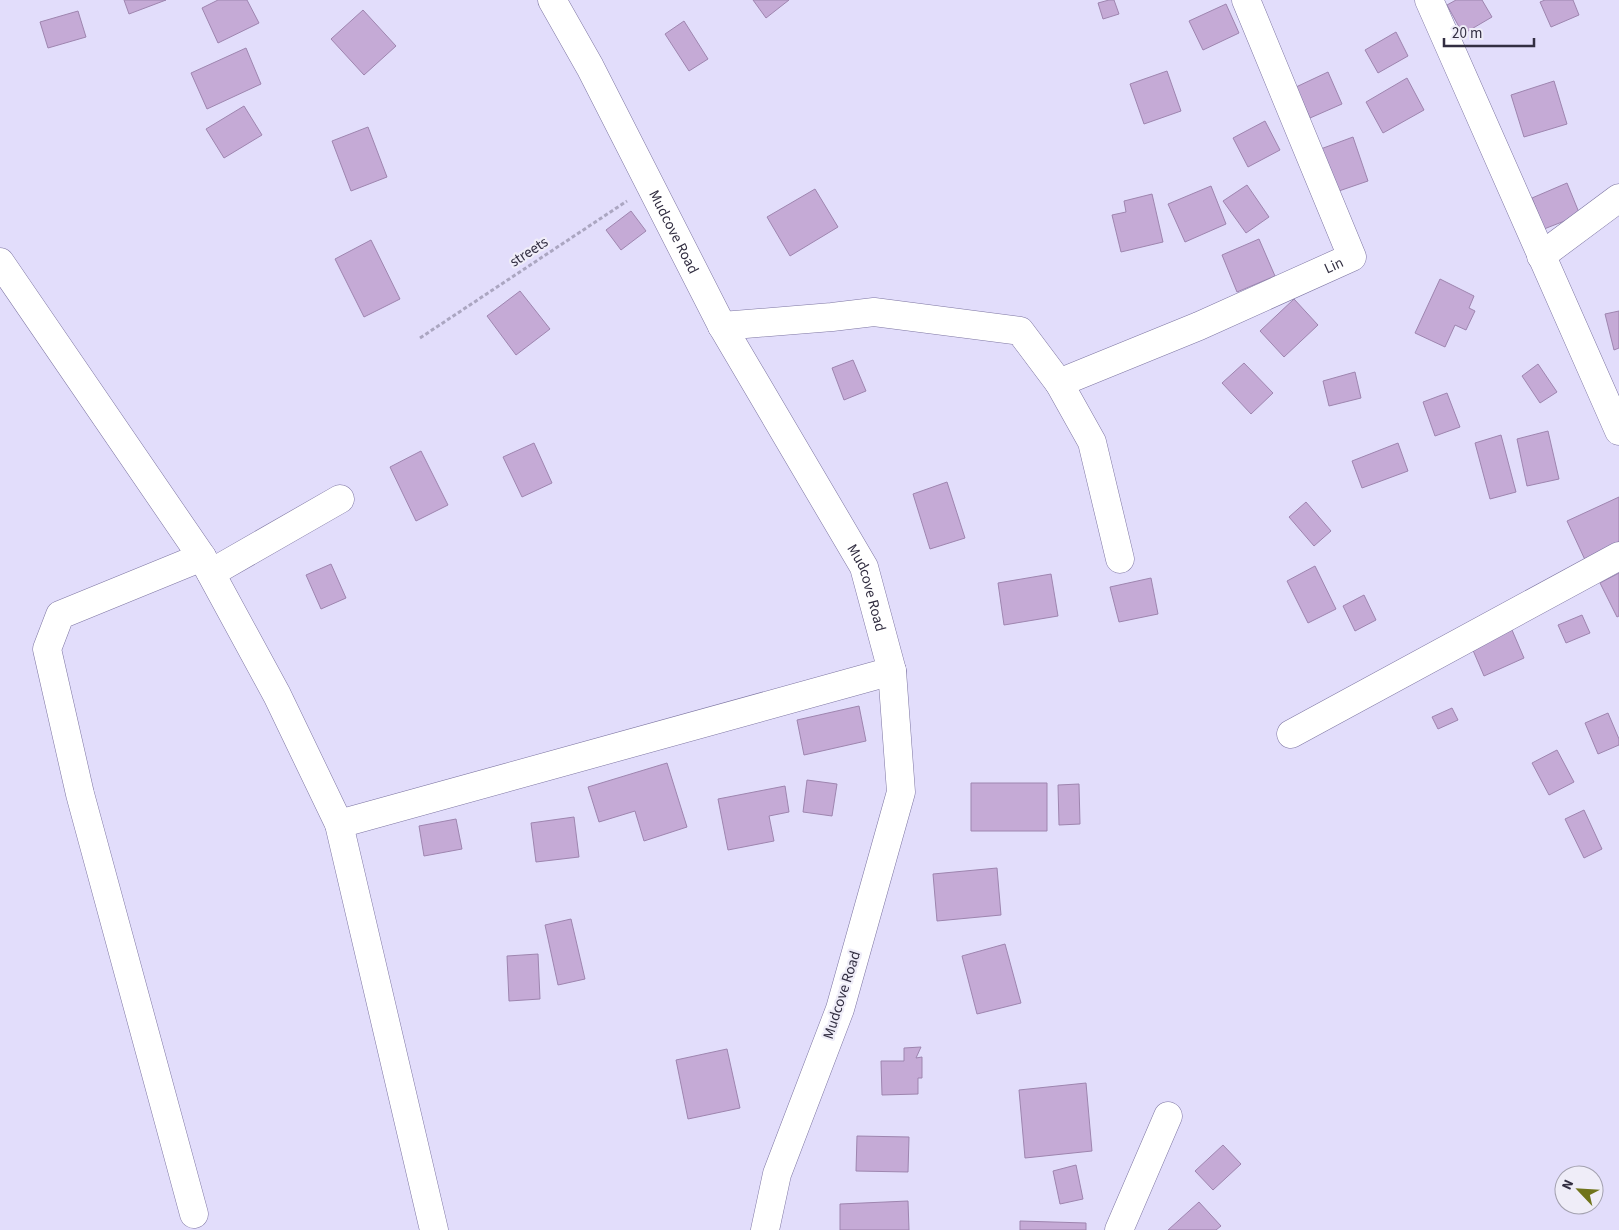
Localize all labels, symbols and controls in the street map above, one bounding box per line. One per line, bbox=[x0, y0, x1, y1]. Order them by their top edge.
scale bar bbox=[1444, 15, 1534, 47]
text: 20 m bbox=[1452, 23, 1482, 44]
street label: Mudcove Road bbox=[644, 186, 704, 277]
street label: streets bbox=[506, 232, 552, 272]
street label: Lin bbox=[1321, 252, 1347, 279]
street label: Mudcove Road bbox=[842, 540, 891, 634]
street label: Mudcove Road bbox=[818, 948, 866, 1042]
north arrow bbox=[1554, 1165, 1604, 1215]
text: N bbox=[1557, 1176, 1579, 1193]

